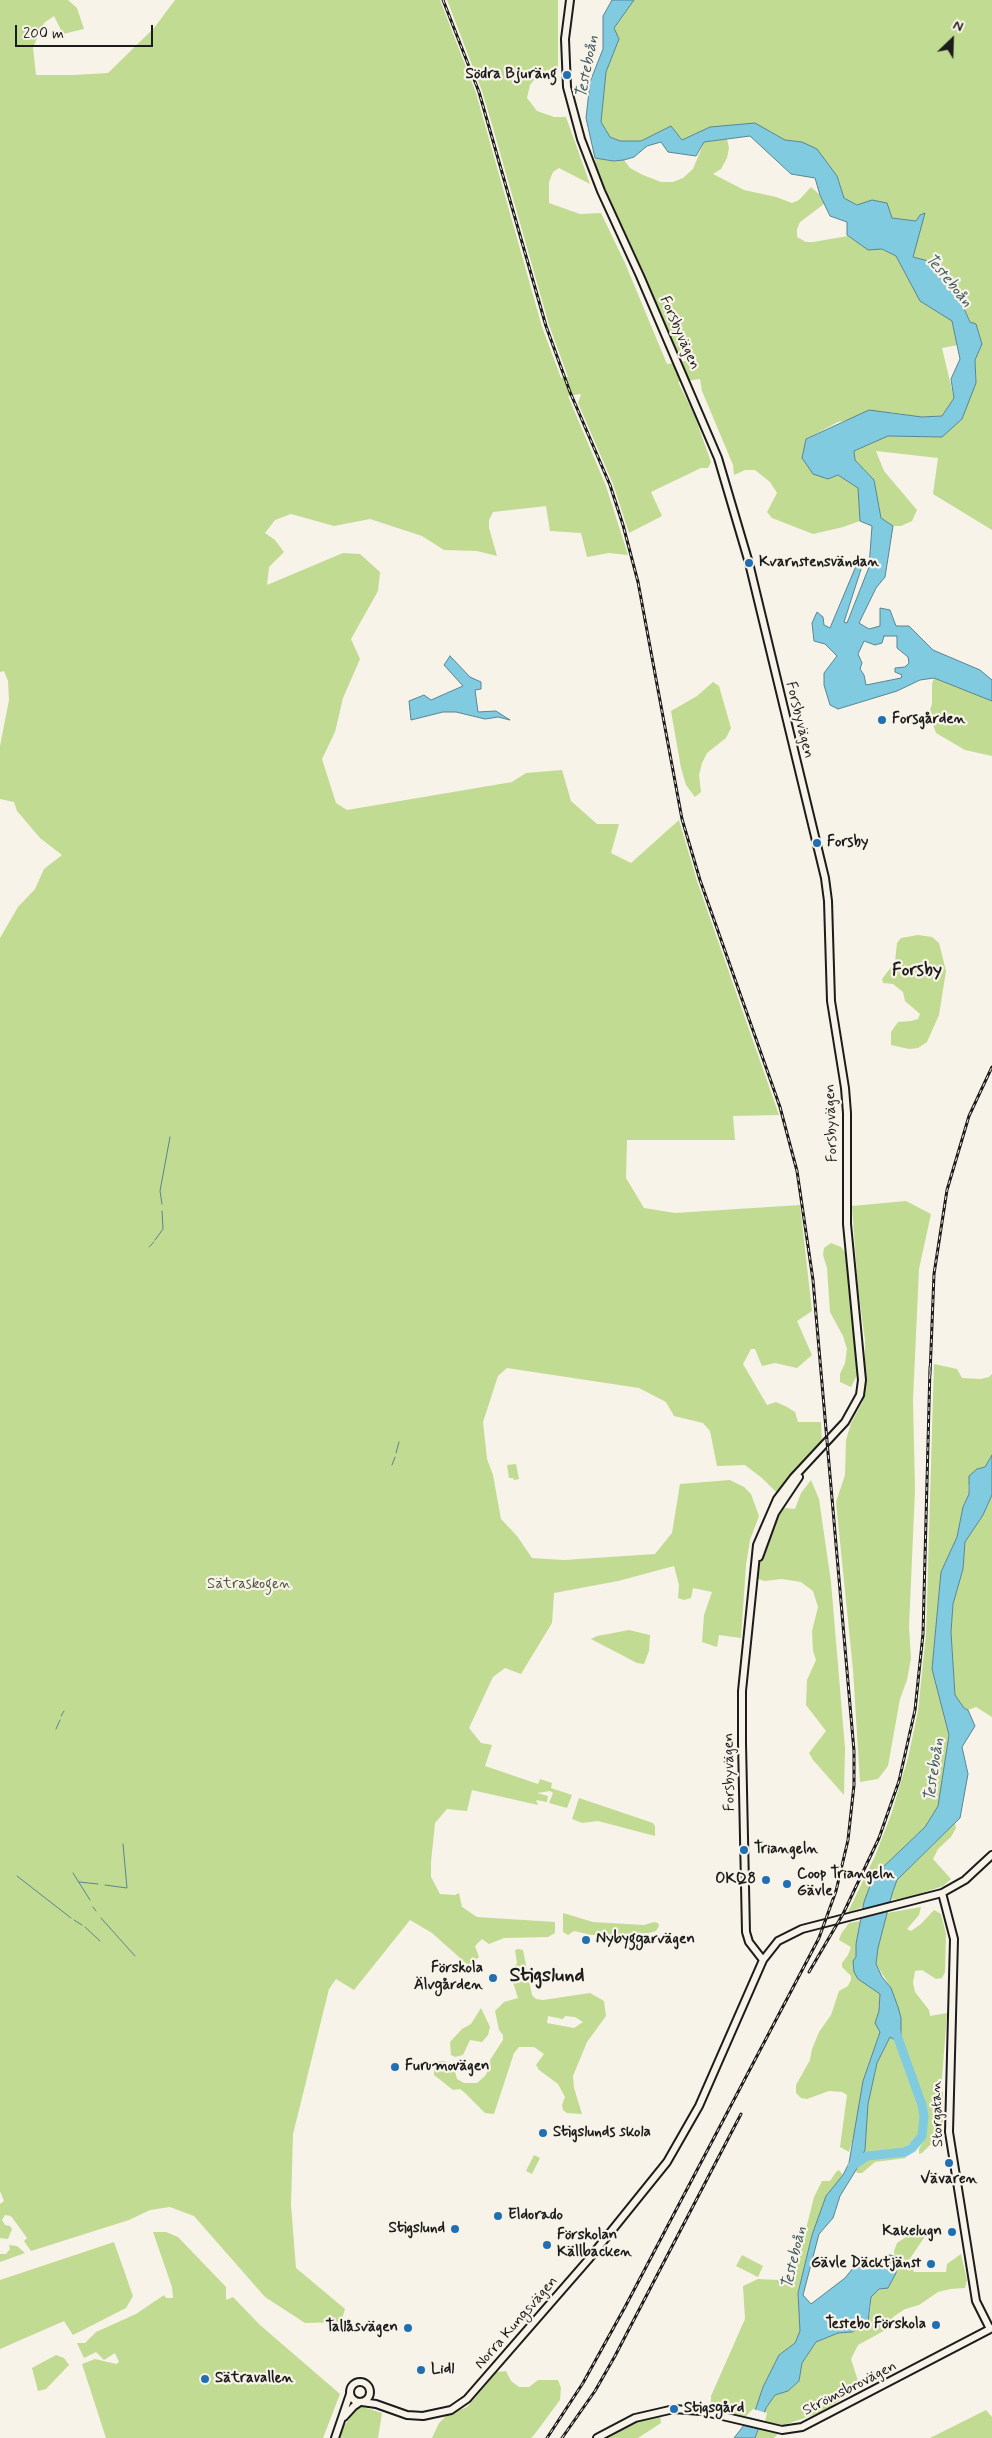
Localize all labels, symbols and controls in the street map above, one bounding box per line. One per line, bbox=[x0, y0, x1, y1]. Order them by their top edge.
scale bar bbox=[18, 15, 155, 47]
north arrow bbox=[927, 15, 977, 65]
text: N bbox=[950, 16, 966, 36]
text: 200 m bbox=[23, 24, 64, 44]
water label: Testeboån bbox=[572, 34, 604, 100]
place label: Södra Bjuräng bbox=[466, 66, 557, 84]
marker: Södra Bjuräng bbox=[561, 69, 573, 81]
water label: Testeboån bbox=[920, 250, 976, 312]
street label: Forsbyvägen bbox=[655, 294, 703, 372]
place label: Kvarnstensvändan bbox=[759, 554, 879, 572]
marker: Kvarnstensvändan bbox=[743, 557, 755, 569]
street label: Forsbyvägen bbox=[781, 680, 817, 760]
place label: Forsgården bbox=[892, 711, 965, 729]
marker: Forsgården bbox=[876, 714, 888, 726]
place label: Forsby bbox=[827, 834, 869, 852]
marker: Forsby bbox=[811, 837, 823, 849]
district label: Forsby bbox=[892, 960, 942, 982]
street label: Forsbyvägen bbox=[822, 1083, 842, 1163]
park label: Sätraskogen bbox=[207, 1576, 291, 1594]
street label: Forsbyvägen bbox=[720, 1733, 740, 1811]
water label: Testeboån bbox=[921, 1737, 949, 1803]
place label: Triangeln bbox=[754, 1841, 818, 1859]
marker: Triangeln bbox=[738, 1844, 750, 1856]
place label: Coop Triangeln Gävle bbox=[797, 1866, 895, 1901]
place label: OKQ8 bbox=[715, 1871, 756, 1889]
marker: OKQ8 bbox=[760, 1874, 772, 1886]
marker: Coop Triangeln Gävle bbox=[781, 1878, 793, 1890]
place label: Nybyggarvägen bbox=[596, 1931, 695, 1949]
marker: Nybyggarvägen bbox=[580, 1934, 592, 1946]
place label: Förskola Älvgården bbox=[414, 1960, 483, 1995]
district label: Stigslund bbox=[509, 1965, 585, 1989]
marker: Förskola Älvgården bbox=[487, 1972, 499, 1984]
place label: Furumovägen bbox=[405, 2058, 489, 2076]
marker: Furumovägen bbox=[389, 2061, 401, 2073]
street label: Storgatan bbox=[928, 2081, 948, 2147]
place label: Stigslunds skola bbox=[553, 2124, 651, 2142]
marker: Stigslunds skola bbox=[537, 2127, 549, 2139]
marker: Vävaren bbox=[943, 2157, 955, 2169]
place label: Vävaren bbox=[921, 2171, 977, 2189]
place label: Eldorado bbox=[508, 2207, 563, 2225]
marker: Eldorado bbox=[492, 2210, 504, 2222]
place label: Stigslund bbox=[389, 2220, 445, 2238]
marker: Stigslund bbox=[449, 2223, 461, 2235]
place label: Kakelugn bbox=[882, 2223, 942, 2241]
water label: Testeboån bbox=[778, 2225, 812, 2291]
marker: Kakelugn bbox=[946, 2226, 958, 2238]
place label: Förskolan Källbacken bbox=[557, 2227, 632, 2262]
marker: Förskolan Källbacken bbox=[541, 2239, 553, 2251]
place label: Gävle Däcktjänst bbox=[811, 2255, 921, 2273]
marker: Gävle Däcktjänst bbox=[925, 2258, 937, 2270]
street label: Norra Kungsvägen bbox=[472, 2273, 562, 2373]
place label: Testebo Förskola bbox=[825, 2316, 926, 2334]
place label: Tallåsvägen bbox=[325, 2319, 398, 2337]
marker: Testebo Förskola bbox=[930, 2319, 942, 2331]
marker: Tallåsvägen bbox=[402, 2322, 414, 2334]
street label: Strömsbrovägen bbox=[800, 2358, 900, 2420]
place label: Lidl bbox=[431, 2361, 454, 2379]
marker: Lidl bbox=[415, 2364, 427, 2376]
place label: Sätravallen bbox=[215, 2370, 294, 2388]
marker: Sätravallen bbox=[199, 2373, 211, 2385]
place label: Stigsgård bbox=[684, 2400, 744, 2418]
marker: Stigsgård bbox=[668, 2403, 680, 2415]

